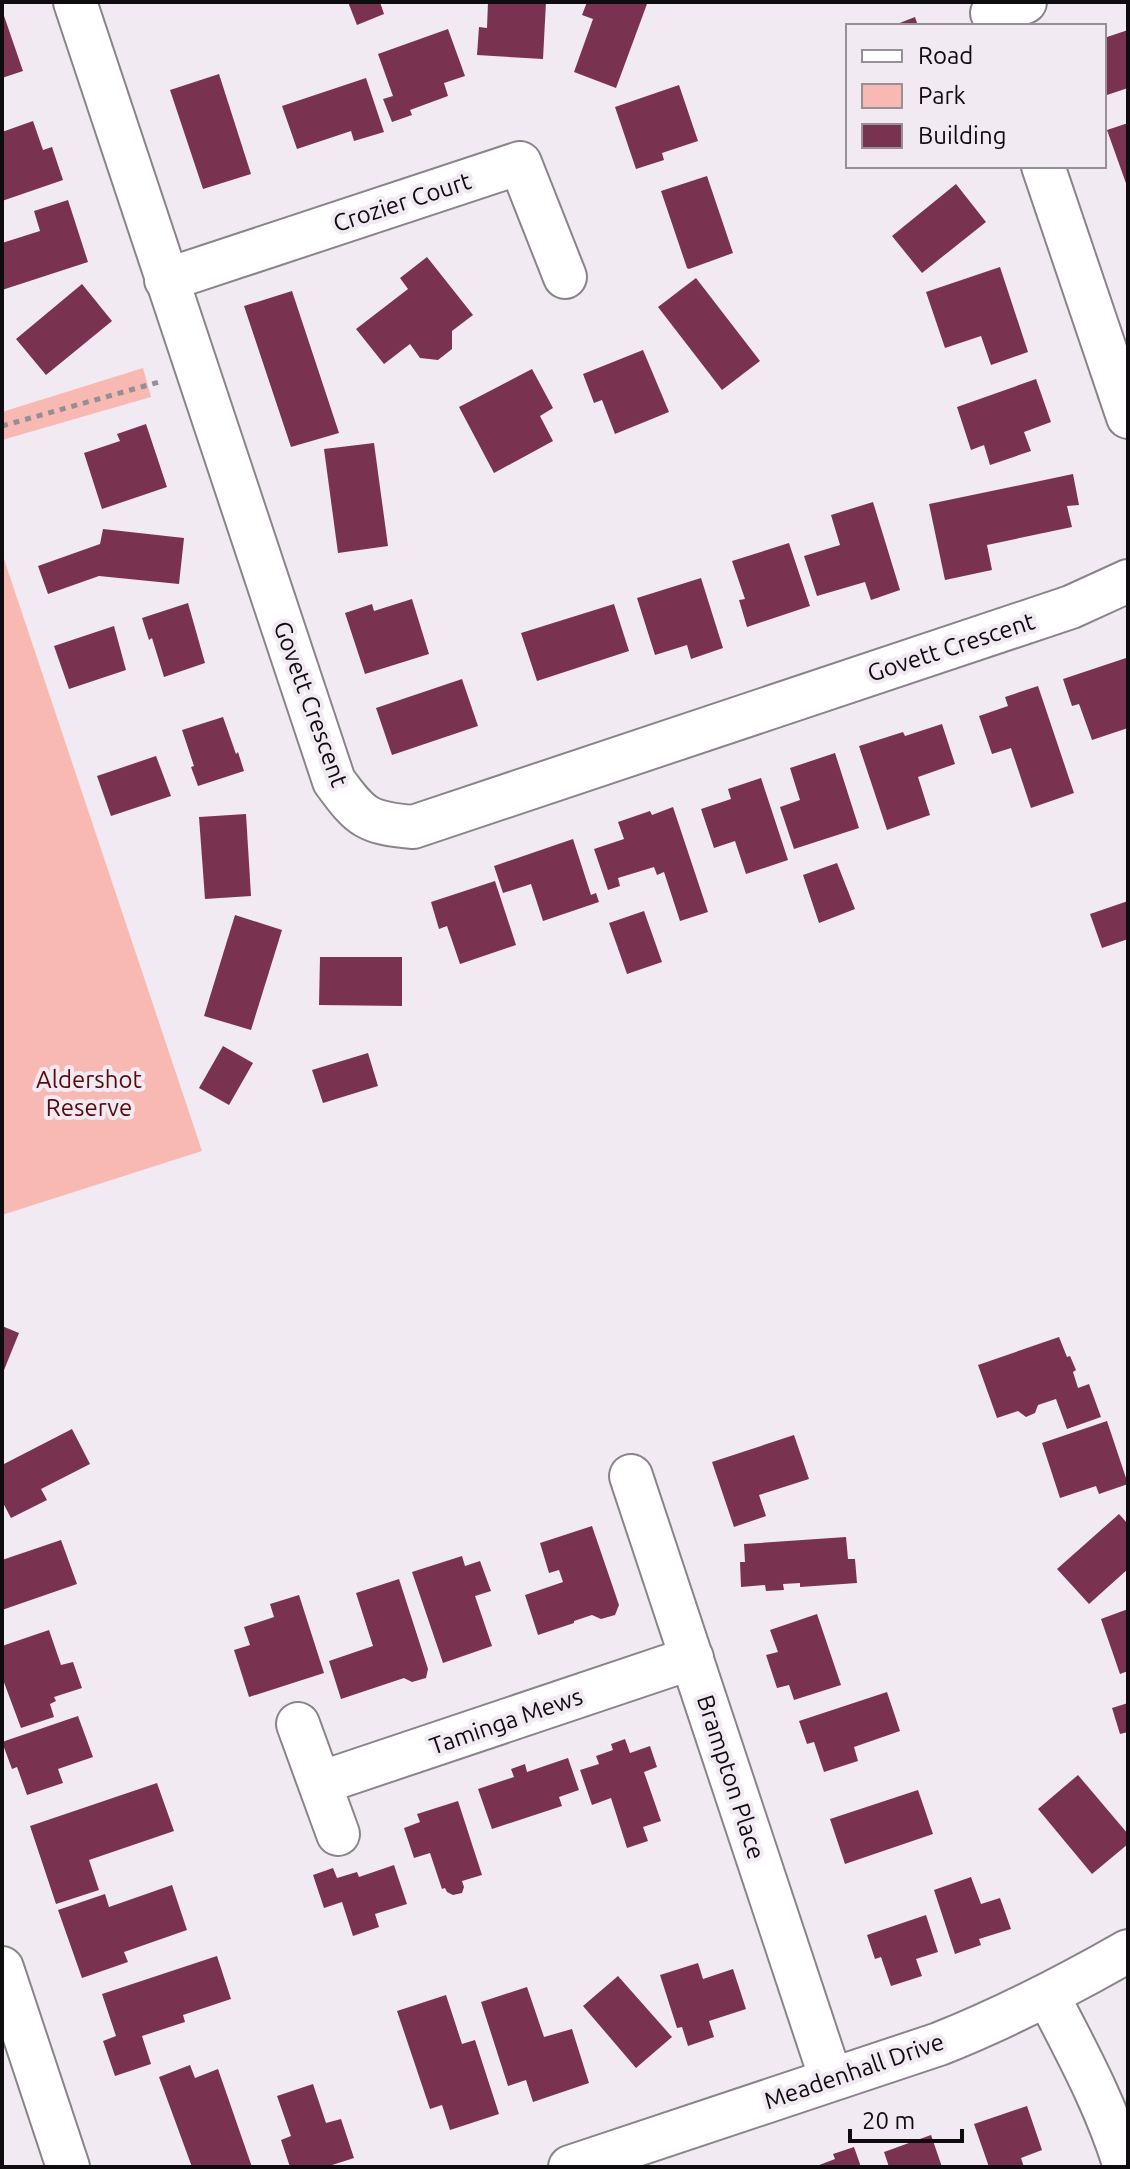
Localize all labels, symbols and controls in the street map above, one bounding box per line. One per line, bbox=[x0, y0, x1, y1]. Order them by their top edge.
legend bbox=[846, 24, 1106, 168]
text: Road bbox=[918, 42, 973, 69]
text: Park bbox=[918, 82, 966, 109]
text: Building bbox=[918, 122, 1006, 149]
street label: Crozier Court bbox=[330, 167, 475, 237]
street label: Govett Crescent bbox=[864, 607, 1038, 687]
street label: Govett Crescent bbox=[269, 618, 354, 791]
park label: Aldershot Reserve bbox=[36, 1066, 142, 1121]
street label: Taminga Mews bbox=[426, 1682, 586, 1760]
street label: Brampton Place bbox=[692, 1691, 770, 1863]
street label: Meadenhall Drive bbox=[761, 2028, 947, 2114]
scale bar bbox=[850, 2093, 962, 2143]
text: 20 m bbox=[862, 2107, 915, 2134]

